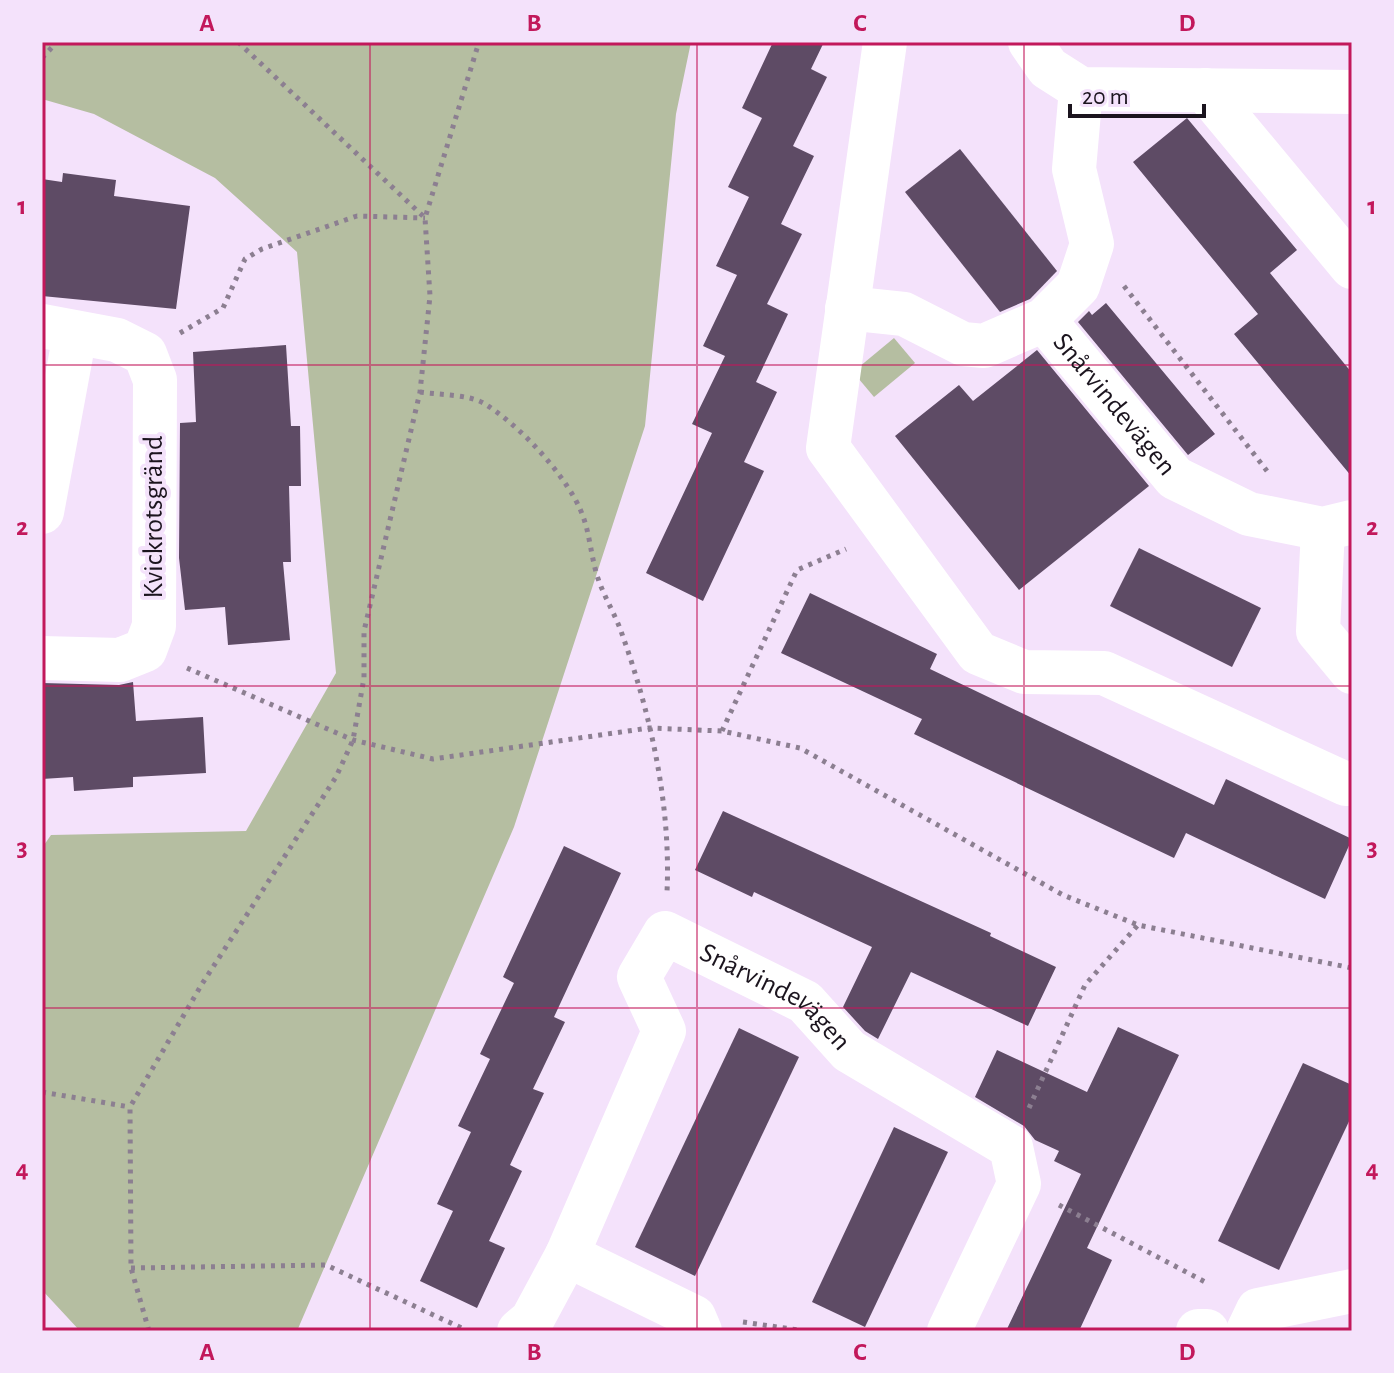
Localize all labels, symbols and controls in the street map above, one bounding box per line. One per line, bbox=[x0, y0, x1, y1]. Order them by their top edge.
text: A bbox=[199, 10, 215, 36]
text: B bbox=[526, 10, 542, 36]
text: C bbox=[853, 10, 867, 36]
text: D bbox=[1178, 10, 1196, 36]
scale bar bbox=[1070, 68, 1204, 118]
text: 20 m bbox=[1082, 85, 1129, 109]
text: 1 bbox=[17, 193, 27, 219]
text: 1 bbox=[1367, 193, 1377, 219]
street label: Snårvindevägen bbox=[1047, 328, 1181, 481]
street label: Kvickrotsgränd bbox=[140, 436, 168, 598]
text: 2 bbox=[16, 514, 28, 540]
text: 2 bbox=[1366, 514, 1378, 540]
text: 3 bbox=[16, 835, 28, 861]
text: 3 bbox=[1366, 835, 1378, 861]
street label: Snårvindevägen bbox=[695, 938, 856, 1056]
text: 4 bbox=[15, 1156, 29, 1182]
text: 4 bbox=[1365, 1156, 1379, 1182]
text: A bbox=[199, 1339, 215, 1365]
text: B bbox=[526, 1339, 542, 1365]
text: C bbox=[853, 1339, 867, 1365]
text: D bbox=[1178, 1339, 1196, 1365]

